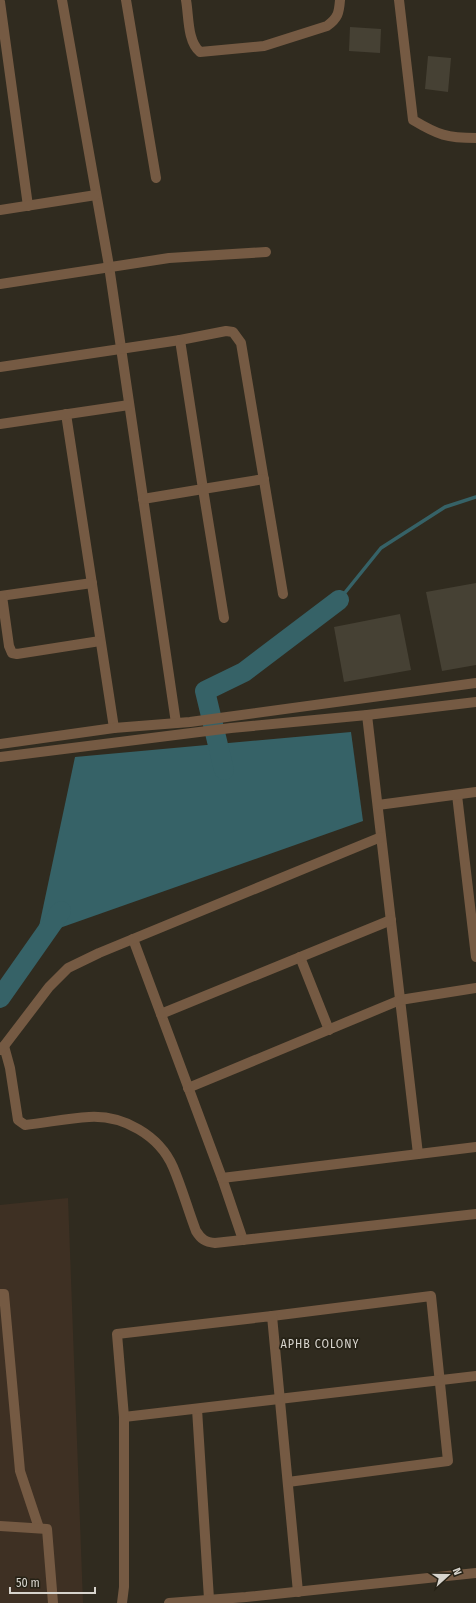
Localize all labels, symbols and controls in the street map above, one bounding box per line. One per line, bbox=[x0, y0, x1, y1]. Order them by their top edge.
district label: APHB COLONY bbox=[280, 1337, 360, 1351]
north arrow bbox=[428, 1555, 468, 1595]
text: N bbox=[450, 1566, 464, 1577]
scale bar bbox=[10, 1569, 95, 1595]
text: 50 m bbox=[16, 1576, 40, 1590]

